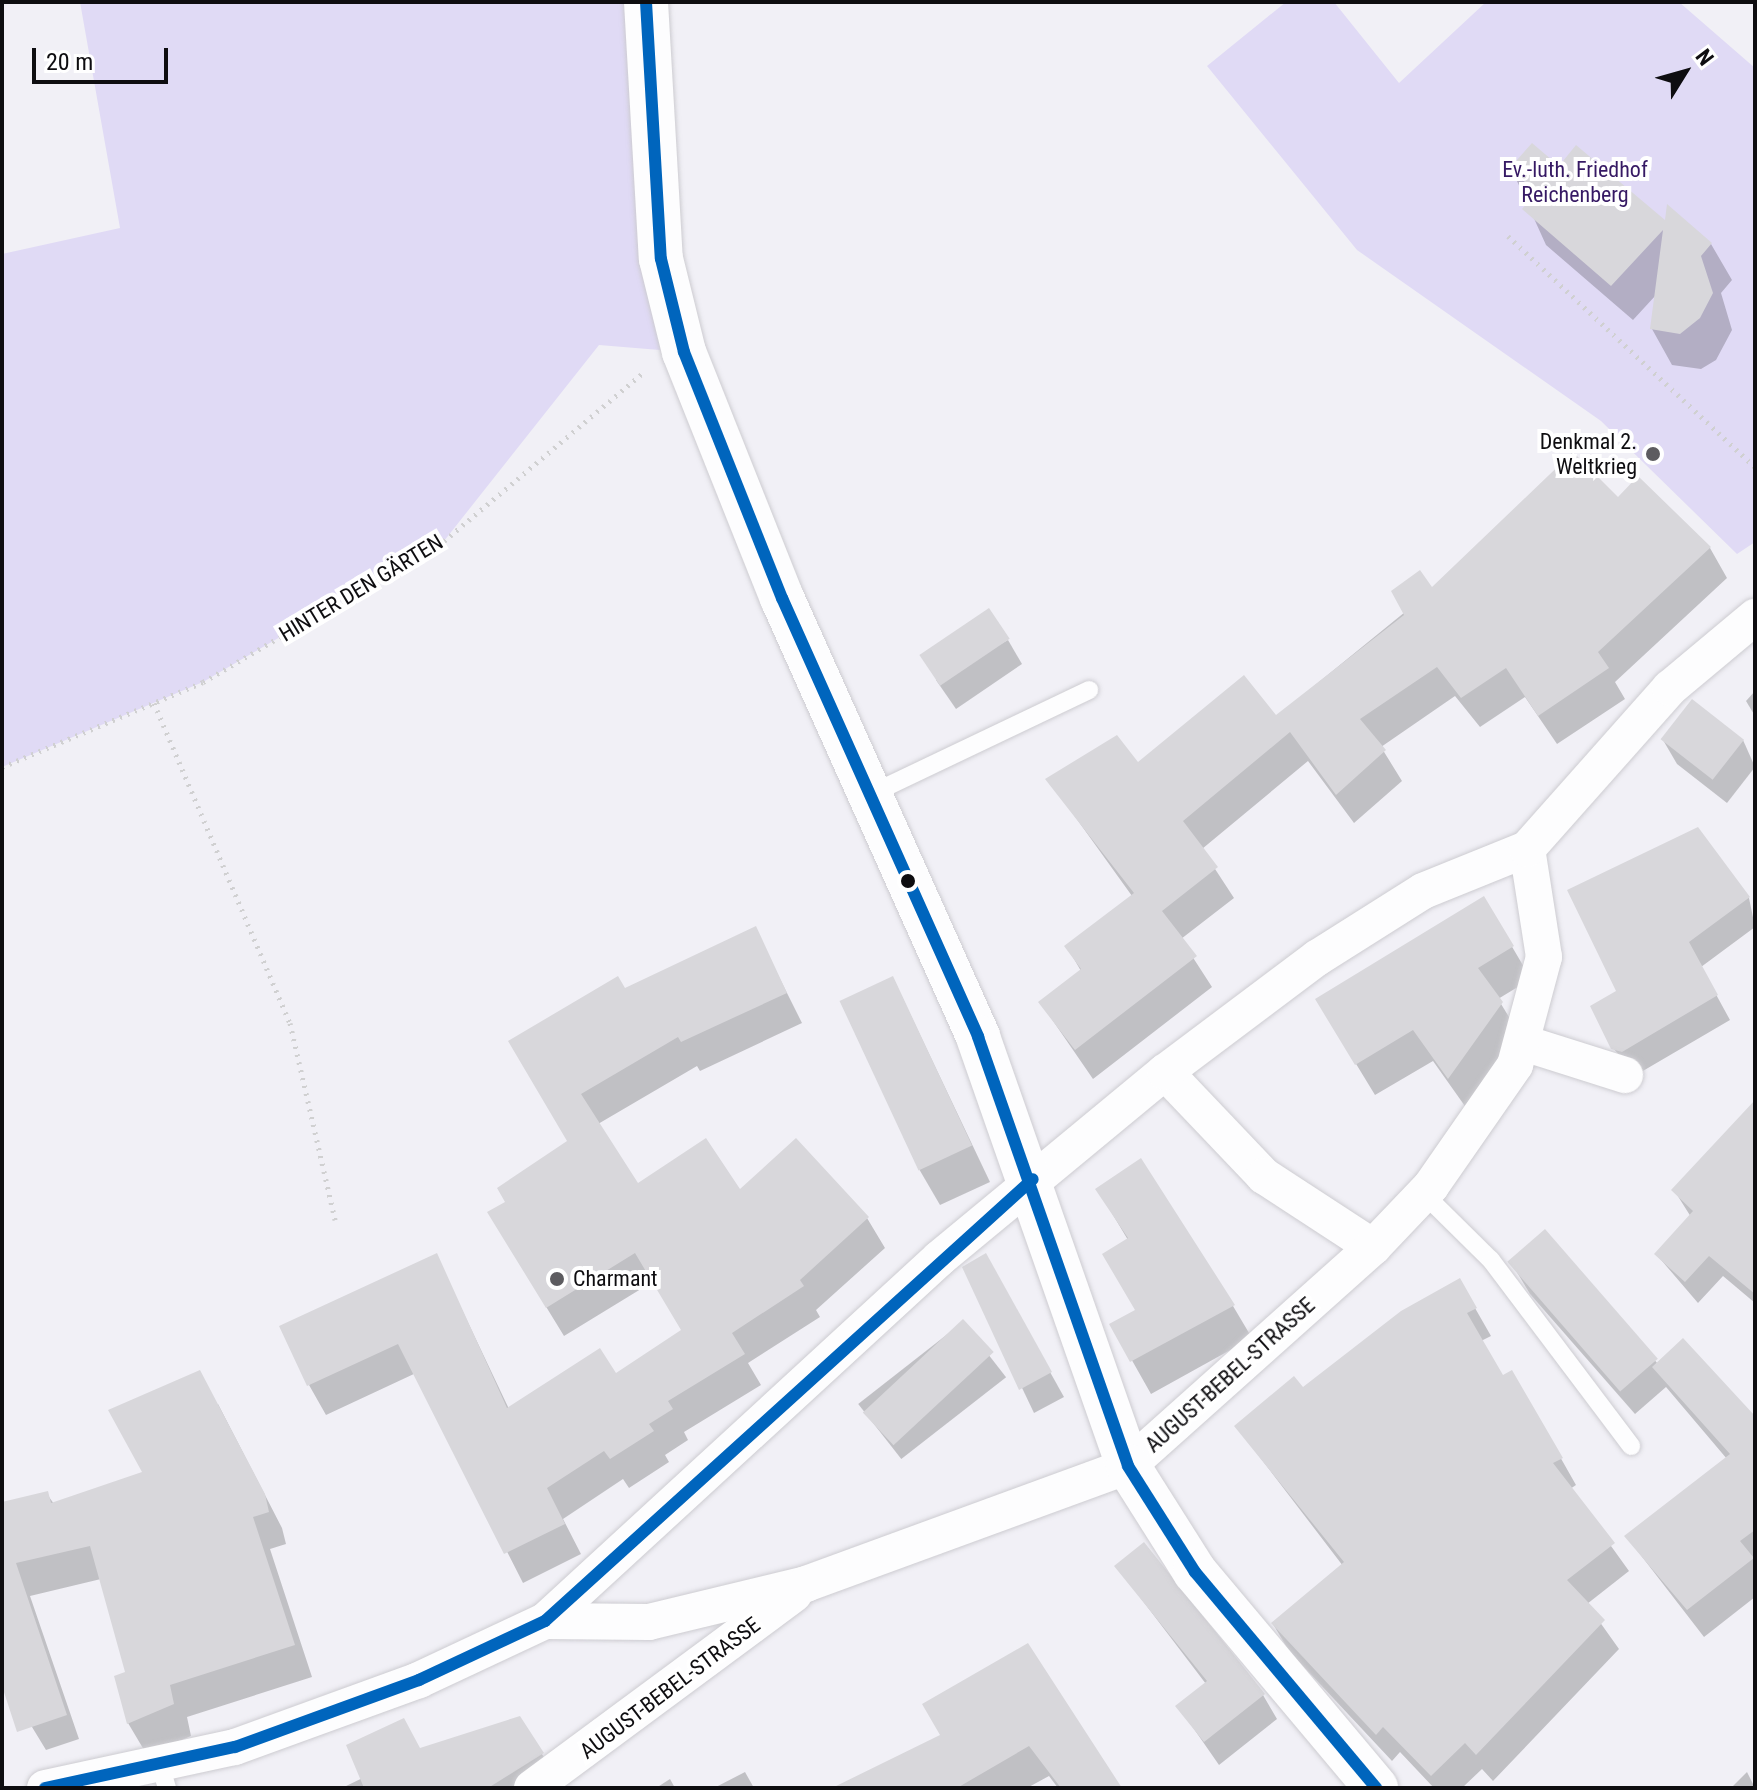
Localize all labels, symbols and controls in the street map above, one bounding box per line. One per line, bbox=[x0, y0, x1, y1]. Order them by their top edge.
scale bar bbox=[36, 32, 172, 82]
north arrow bbox=[1645, 32, 1725, 112]
text: N bbox=[1691, 44, 1719, 70]
text: 20 m bbox=[46, 48, 93, 76]
park label: Ev.-luth. Friedhof Reichenberg bbox=[1502, 156, 1648, 208]
place label: Denkmal 2. Weltkrieg bbox=[1540, 428, 1637, 480]
marker: Denkmal 2. Weltkrieg bbox=[1644, 445, 1662, 463]
street label: HINTER DEN GÄRTEN bbox=[274, 529, 448, 647]
unlabelled marker bbox=[900, 873, 916, 889]
place label: Charmant bbox=[573, 1266, 658, 1292]
marker: Charmant bbox=[548, 1270, 566, 1288]
street label: AUGUST-BEBEL-STRASSE bbox=[1140, 1292, 1320, 1458]
street label: AUGUST-BEBEL-STRASSE bbox=[575, 1612, 765, 1764]

